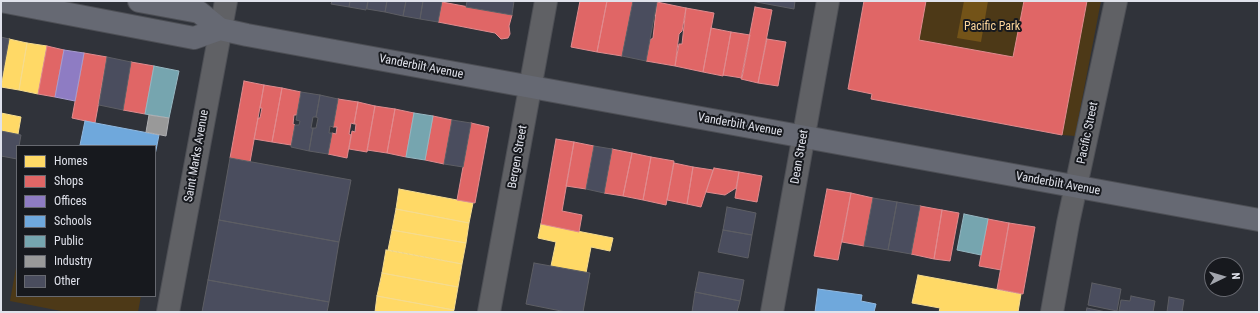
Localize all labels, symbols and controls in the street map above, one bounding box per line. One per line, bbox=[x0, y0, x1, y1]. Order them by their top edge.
park label: Pacific Park bbox=[964, 20, 1020, 34]
street label: Vanderbilt Avenue bbox=[378, 52, 464, 82]
street label: Pacific Street bbox=[1074, 101, 1102, 165]
street label: Saint Marks Avenue bbox=[182, 109, 212, 203]
street label: Vanderbilt Avenue bbox=[697, 110, 783, 140]
street label: Bergen Street bbox=[505, 124, 531, 190]
street label: Dean Street bbox=[788, 129, 812, 185]
legend bbox=[16, 145, 156, 297]
text: Homes bbox=[54, 154, 88, 168]
street label: Vanderbilt Avenue bbox=[1015, 169, 1101, 199]
text: Shops bbox=[54, 174, 83, 188]
text: Offices bbox=[54, 194, 87, 208]
text: Schools bbox=[54, 214, 92, 228]
text: Public bbox=[54, 234, 83, 248]
text: Industry bbox=[54, 254, 92, 268]
north arrow bbox=[1204, 257, 1244, 297]
text: N bbox=[1229, 272, 1242, 280]
text: Other bbox=[54, 274, 80, 288]

